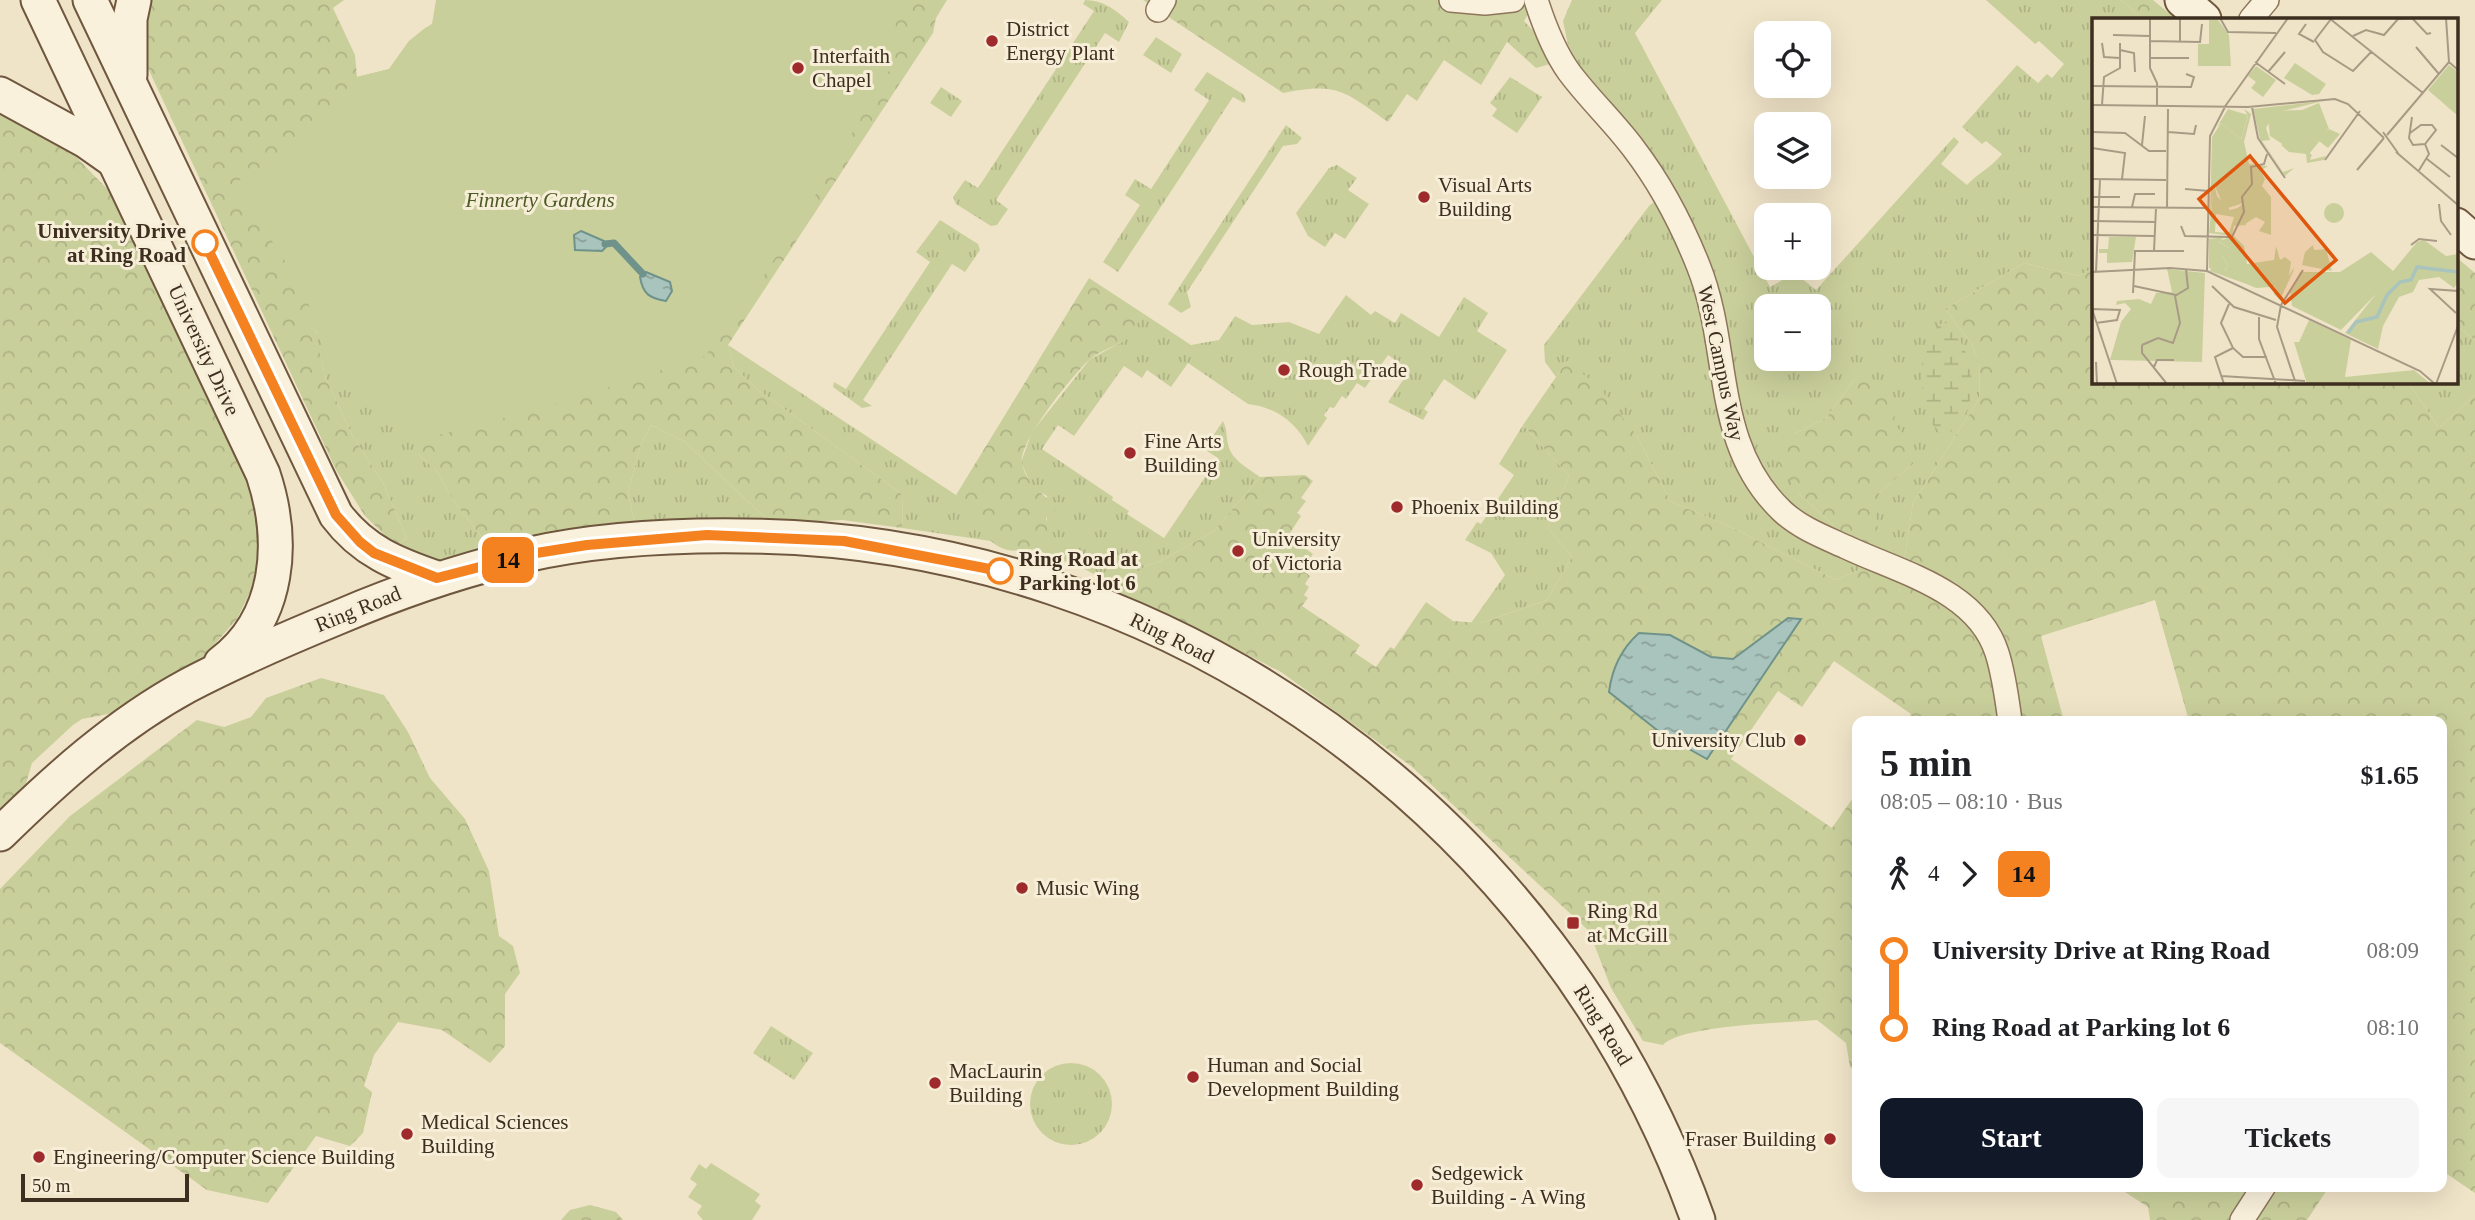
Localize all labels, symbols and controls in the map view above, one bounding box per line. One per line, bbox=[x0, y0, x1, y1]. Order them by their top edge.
place label: District Energy Plant bbox=[1006, 17, 1115, 65]
inset map bbox=[2092, 18, 2458, 383]
map controls bbox=[1754, 21, 1831, 371]
button: locate bbox=[1754, 21, 1831, 98]
marker: District Energy Plant bbox=[984, 33, 1000, 49]
place label: Interfaith Chapel bbox=[812, 44, 891, 92]
marker: Interfaith Chapel bbox=[790, 60, 806, 76]
button: layers bbox=[1754, 112, 1831, 189]
place label: Visual Arts Building bbox=[1438, 173, 1532, 221]
park label: Finnerty Gardens bbox=[464, 188, 615, 212]
marker: Visual Arts Building bbox=[1416, 189, 1432, 205]
button: + bbox=[1754, 203, 1831, 280]
place label: University Drive at Ring Road bbox=[37, 219, 186, 267]
marker: University Drive at Ring Road bbox=[192, 230, 218, 256]
street label: University Drive bbox=[163, 281, 245, 419]
street label: West Campus Way bbox=[1693, 283, 1749, 443]
button: − bbox=[1754, 294, 1831, 371]
place label: Rough Trade bbox=[1298, 358, 1407, 382]
marker: Rough Trade bbox=[1276, 362, 1292, 378]
place label: Fine Arts Building bbox=[1144, 429, 1222, 477]
marker: Fine Arts Building bbox=[1122, 445, 1138, 461]
place label: Phoenix Building bbox=[1411, 495, 1559, 519]
marker: Phoenix Building bbox=[1389, 499, 1405, 515]
place label: University of Victoria bbox=[1252, 527, 1343, 575]
line badge: 14 bbox=[476, 537, 540, 583]
marker: University of Victoria bbox=[1230, 543, 1246, 559]
text: 14 bbox=[496, 547, 520, 573]
place label: Ring Road at Parking lot 6 bbox=[1019, 547, 1138, 595]
marker: Ring Road at Parking lot 6 bbox=[987, 558, 1013, 584]
street label: Ring Road bbox=[312, 581, 405, 637]
street label: Ring Road bbox=[1126, 607, 1218, 669]
place label: University Club bbox=[1651, 728, 1786, 752]
marker: University Club bbox=[1792, 732, 1808, 748]
text: 5 min bbox=[1880, 742, 1972, 784]
text: $1.65 bbox=[2361, 761, 2419, 790]
text: 08:05 – 08:10 · Bus bbox=[1880, 789, 2063, 814]
icon: walk bbox=[1880, 855, 1918, 893]
icon: forward bbox=[1950, 855, 1988, 893]
text: 4 bbox=[1928, 861, 1940, 886]
text: 14 bbox=[2012, 861, 2036, 887]
place label: Music Wing bbox=[1036, 876, 1140, 900]
marker: Music Wing bbox=[1014, 880, 1030, 896]
place label: Ring Rd at McGill bbox=[1587, 899, 1668, 947]
marker: Ring Rd at McGill bbox=[1565, 915, 1581, 931]
text: University Drive at Ring Road bbox=[1932, 936, 2270, 965]
text: 08:09 bbox=[2367, 938, 2419, 963]
street label: Ring Road bbox=[1569, 980, 1637, 1070]
text: Ring Road at Parking lot 6 bbox=[1932, 1013, 2230, 1042]
text: 08:10 bbox=[2367, 1015, 2419, 1040]
place label: Human and Social Development Building bbox=[1207, 1053, 1399, 1101]
place label: MacLaurin Building bbox=[949, 1059, 1043, 1107]
marker: Human and Social Development Building bbox=[1185, 1069, 1201, 1085]
marker: MacLaurin Building bbox=[927, 1075, 943, 1091]
button: Start bbox=[1880, 1098, 2143, 1178]
button: Tickets bbox=[2157, 1098, 2419, 1178]
place label: Medical Sciences Building bbox=[421, 1110, 569, 1158]
marker: Medical Sciences Building bbox=[399, 1126, 415, 1142]
place label: Fraser Building bbox=[1685, 1127, 1816, 1151]
marker: Fraser Building bbox=[1822, 1131, 1838, 1147]
place label: Engineering/Computer Science Building bbox=[53, 1145, 395, 1169]
marker: Engineering/Computer Science Building bbox=[31, 1149, 47, 1165]
place label: Sedgewick Building - A Wing bbox=[1431, 1161, 1586, 1209]
scale bar bbox=[21, 1171, 189, 1203]
text: 50 m bbox=[32, 1175, 71, 1196]
marker: Sedgewick Building - A Wing bbox=[1409, 1177, 1425, 1193]

